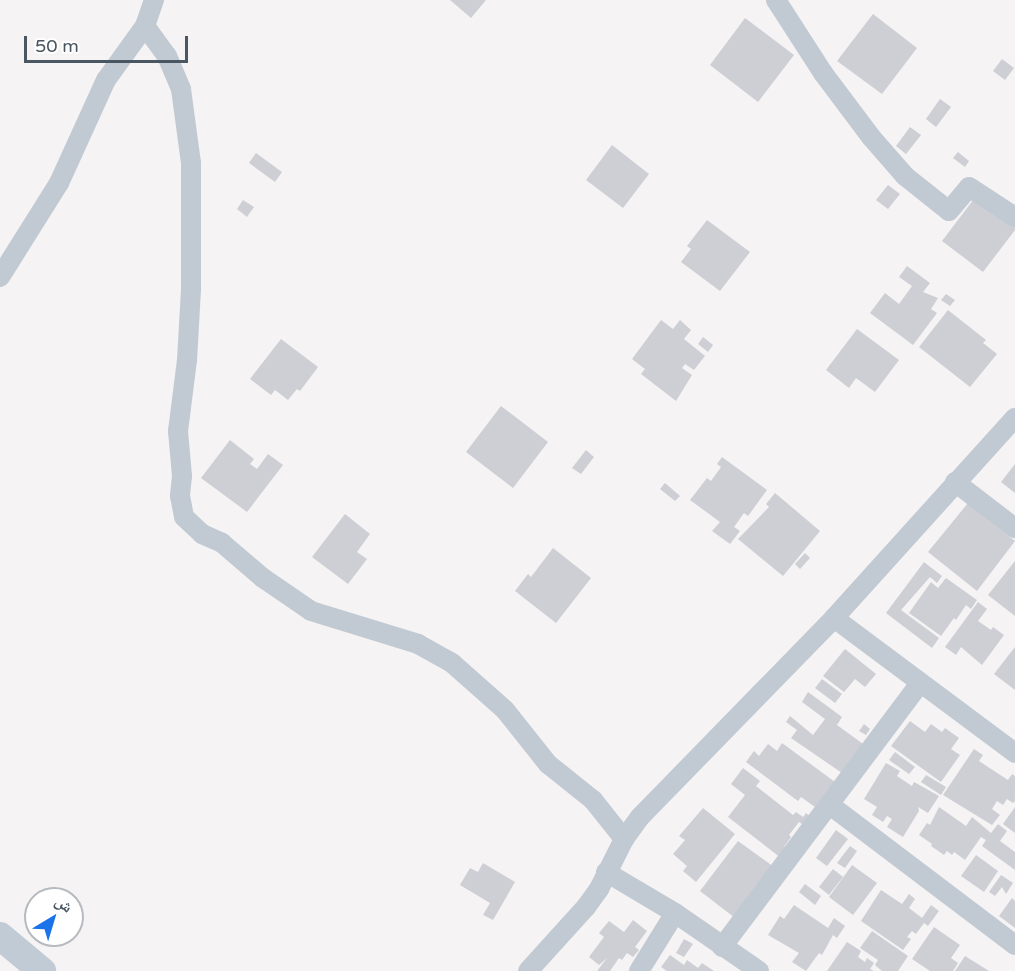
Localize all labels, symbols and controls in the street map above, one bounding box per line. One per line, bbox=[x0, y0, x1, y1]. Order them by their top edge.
scale bar bbox=[27, 24, 190, 62]
text: 50 m bbox=[35, 35, 79, 57]
north arrow bbox=[24, 887, 84, 947]
text: ش bbox=[51, 891, 77, 917]

